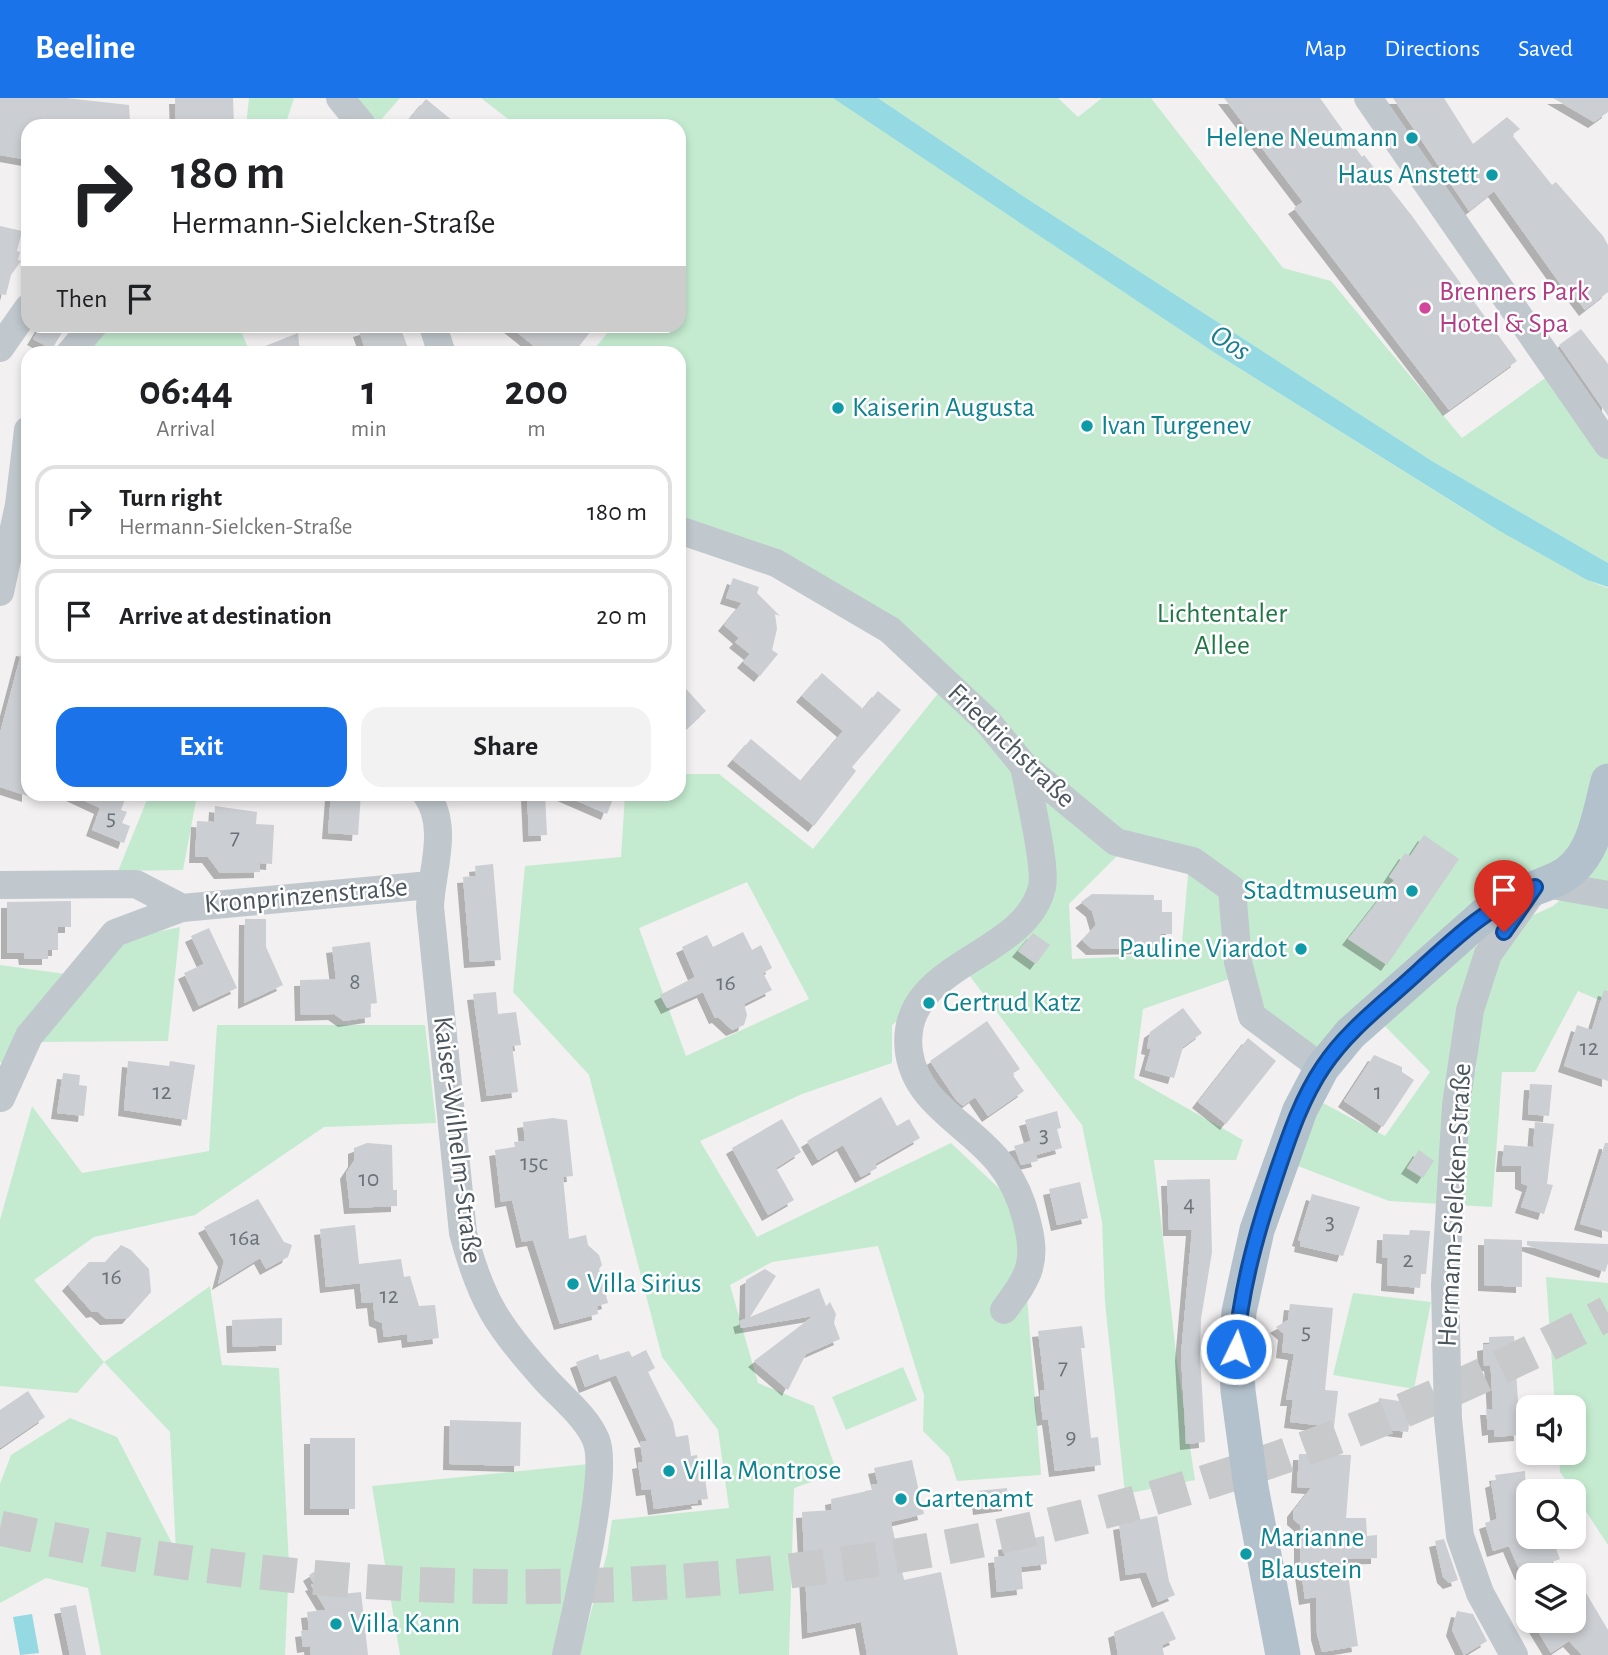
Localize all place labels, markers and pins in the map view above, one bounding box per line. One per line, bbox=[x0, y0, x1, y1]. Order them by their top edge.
place label: Helene Neumann bbox=[1206, 124, 1398, 152]
marker: Helene Neumann bbox=[1404, 130, 1420, 146]
place label: Haus Anstett bbox=[1337, 161, 1478, 189]
marker: Haus Anstett bbox=[1484, 167, 1500, 183]
place label: Brenners Park Hotel & Spa bbox=[1439, 278, 1590, 338]
marker: Brenners Park Hotel & Spa bbox=[1417, 300, 1433, 316]
place label: Kaiserin Augusta bbox=[852, 394, 1035, 422]
marker: Kaiserin Augusta bbox=[830, 400, 846, 416]
place label: Ivan Turgenev bbox=[1101, 412, 1251, 440]
marker: Ivan Turgenev bbox=[1079, 418, 1095, 434]
pin bbox=[1474, 860, 1534, 932]
place label: Stadtmuseum bbox=[1243, 877, 1398, 905]
marker: Stadtmuseum bbox=[1404, 883, 1420, 899]
place label: Pauline Viardot bbox=[1119, 935, 1287, 963]
marker: Pauline Viardot bbox=[1293, 941, 1309, 957]
place label: Gertrud Katz bbox=[943, 989, 1081, 1017]
marker: Gertrud Katz bbox=[921, 995, 937, 1011]
place label: Villa Sirius bbox=[587, 1270, 701, 1298]
marker: Villa Sirius bbox=[565, 1276, 581, 1292]
place label: Villa Montrose bbox=[683, 1457, 841, 1485]
marker: Villa Montrose bbox=[661, 1463, 677, 1479]
place label: Gartenamt bbox=[915, 1485, 1033, 1513]
marker: Gartenamt bbox=[893, 1491, 909, 1507]
place label: Marianne Blaustein bbox=[1260, 1524, 1364, 1584]
marker: Marianne Blaustein bbox=[1238, 1546, 1254, 1562]
place label: Villa Kann bbox=[350, 1610, 460, 1638]
marker: Villa Kann bbox=[328, 1616, 344, 1632]

